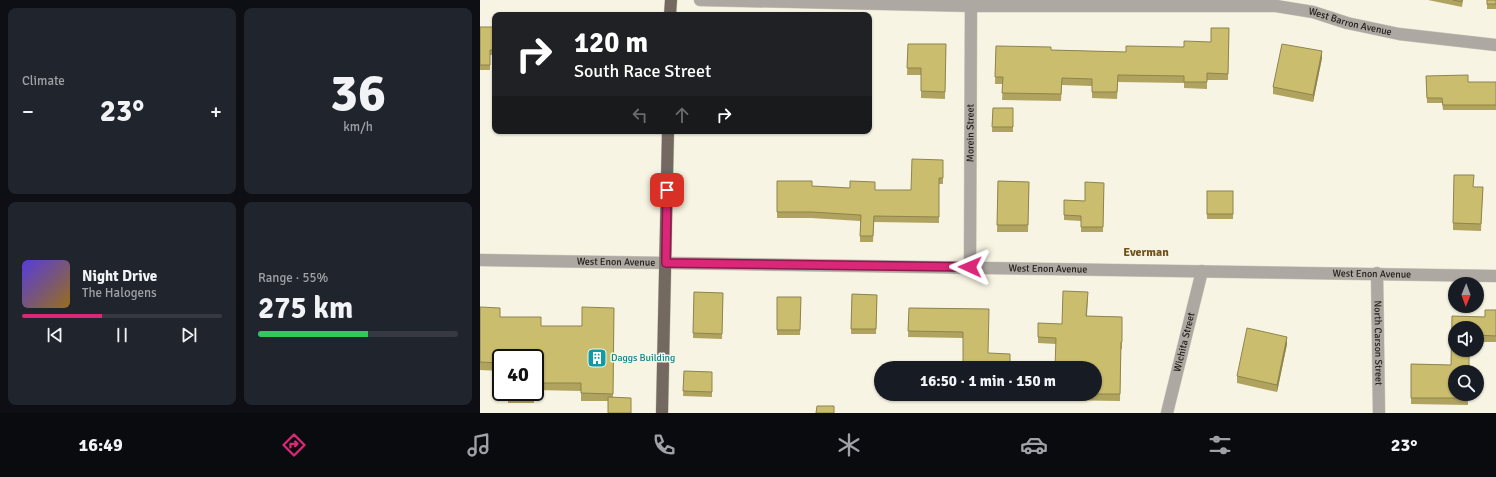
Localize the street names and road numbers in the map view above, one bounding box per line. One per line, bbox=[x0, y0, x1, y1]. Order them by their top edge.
street label: West Barron Avenue bbox=[1308, 5, 1393, 38]
street label: Morein Street bbox=[964, 103, 977, 162]
street label: West Enon Avenue bbox=[577, 256, 655, 269]
street label: West Enon Avenue bbox=[1009, 262, 1087, 276]
street label: West Enon Avenue bbox=[1333, 267, 1411, 281]
street label: North Carson Street bbox=[1371, 300, 1385, 386]
street label: Wichita Street bbox=[1171, 311, 1198, 373]

